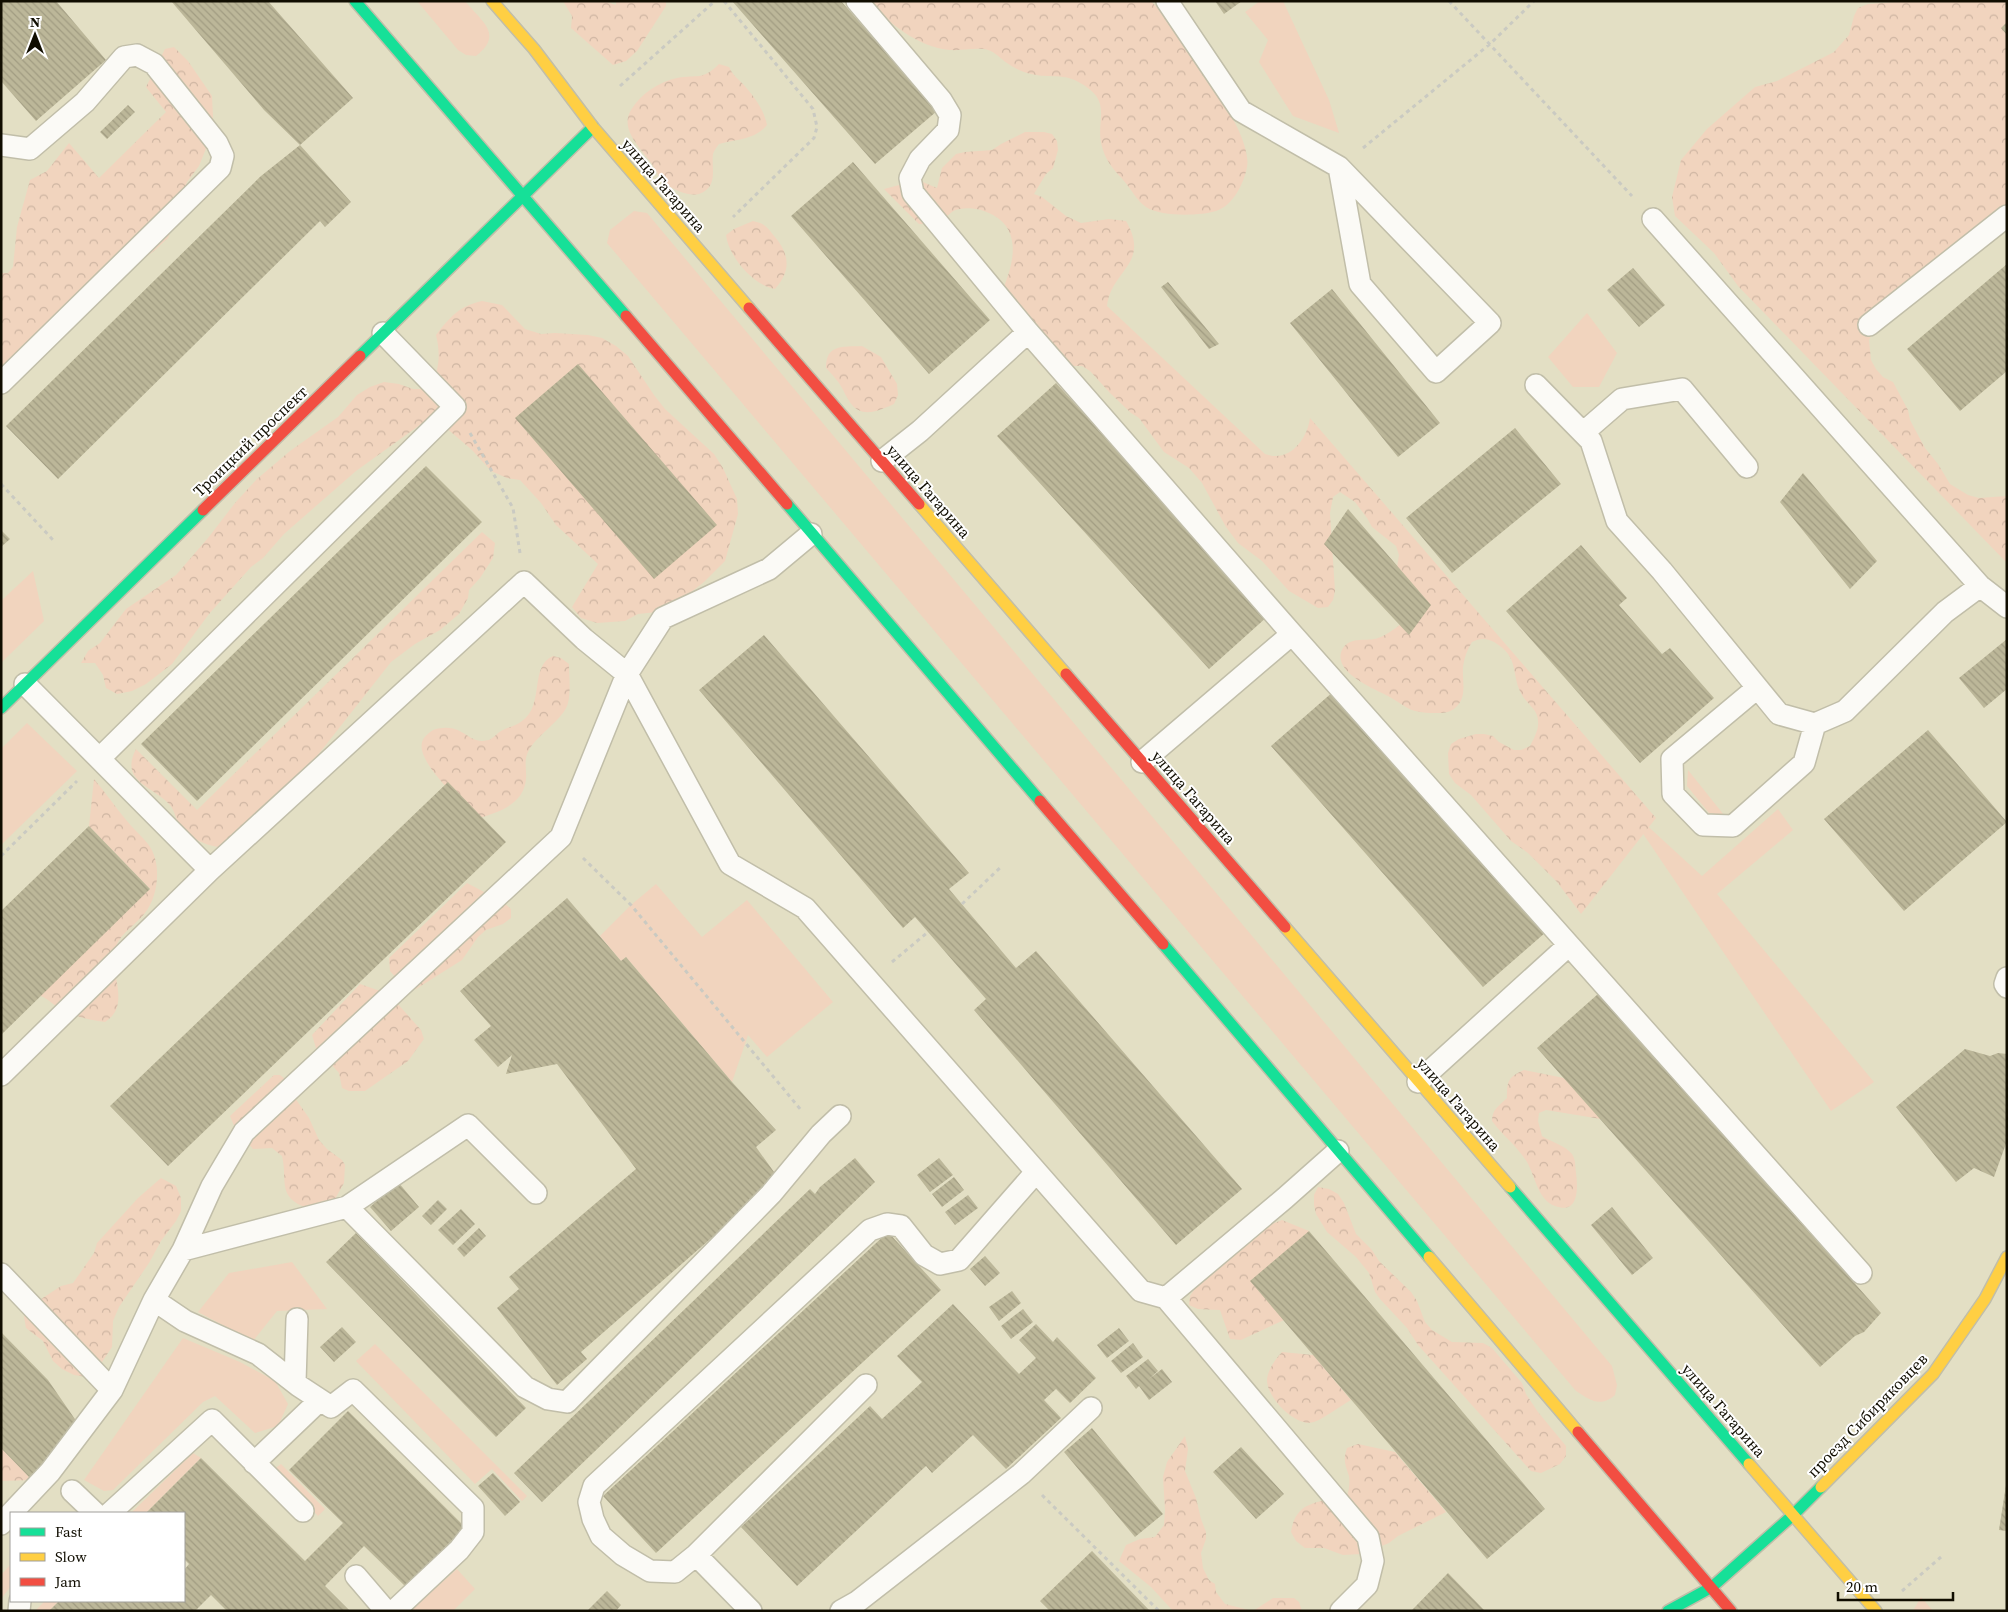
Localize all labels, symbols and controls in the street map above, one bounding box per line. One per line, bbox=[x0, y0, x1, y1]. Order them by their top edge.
north arrow bbox=[10, 10, 60, 60]
text: N bbox=[30, 12, 40, 32]
street label: улица Гагарина bbox=[617, 133, 712, 237]
street label: Троицкий проспект bbox=[188, 380, 312, 501]
street label: улица Гагарина bbox=[882, 439, 977, 543]
street label: улица Гагарина bbox=[1147, 745, 1242, 849]
street label: улица Гагарина bbox=[1412, 1052, 1507, 1156]
street label: проезд Сибиряковцев bbox=[1802, 1348, 1932, 1482]
street label: улица Гагарина bbox=[1677, 1358, 1772, 1462]
legend bbox=[10, 1512, 185, 1602]
text: Fast bbox=[55, 1521, 82, 1542]
text: Slow bbox=[55, 1546, 87, 1567]
scale bar bbox=[1838, 1570, 1953, 1602]
text: Jam bbox=[54, 1571, 82, 1592]
text: 20 m bbox=[1846, 1576, 1878, 1597]

